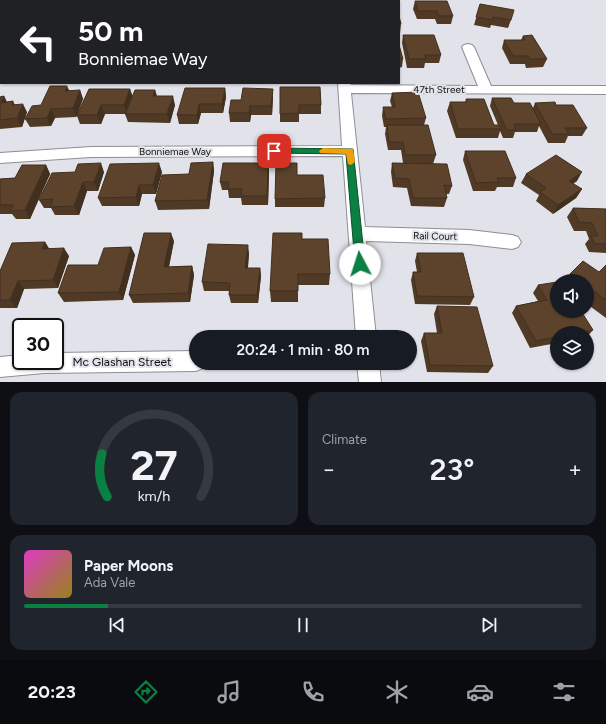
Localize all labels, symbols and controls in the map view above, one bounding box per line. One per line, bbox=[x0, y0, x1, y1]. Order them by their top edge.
text: 50 m bbox=[78, 14, 144, 48]
icon: left bbox=[12, 16, 64, 68]
text: Bonniemae Way bbox=[78, 48, 207, 70]
street label: 47th Street bbox=[413, 83, 465, 96]
pin bbox=[257, 134, 291, 168]
icon: arrive bbox=[263, 140, 285, 162]
street label: Bonniemae Way bbox=[139, 145, 212, 158]
street label: Rail Court bbox=[413, 229, 457, 243]
position arrow bbox=[339, 243, 381, 285]
map controls bbox=[550, 274, 594, 370]
button: sound bbox=[550, 274, 594, 318]
speed limit sign: 30 bbox=[12, 318, 64, 370]
button: layers bbox=[550, 326, 594, 370]
text: 20:24 · 1 min · 80 m bbox=[236, 341, 370, 359]
street label: Mc Glashan Street bbox=[72, 355, 172, 369]
text: Climate bbox=[322, 432, 367, 447]
text: 27 bbox=[130, 439, 178, 489]
text: 23° bbox=[430, 451, 474, 488]
text: − bbox=[322, 456, 336, 483]
text: + bbox=[568, 456, 582, 483]
text: km/h bbox=[138, 486, 170, 504]
text: Paper Moons bbox=[84, 557, 173, 575]
text: Ada Vale bbox=[84, 575, 135, 590]
icon: previous bbox=[106, 614, 128, 636]
icon: pause bbox=[292, 614, 314, 636]
icon: next bbox=[478, 614, 500, 636]
icon: directions bbox=[132, 678, 160, 706]
icon: music bbox=[215, 678, 243, 706]
icon: phone bbox=[299, 678, 327, 706]
icon: climate bbox=[383, 678, 411, 706]
icon: car bbox=[466, 678, 494, 706]
icon: filters bbox=[550, 678, 578, 706]
text: 20:23 bbox=[28, 681, 76, 703]

